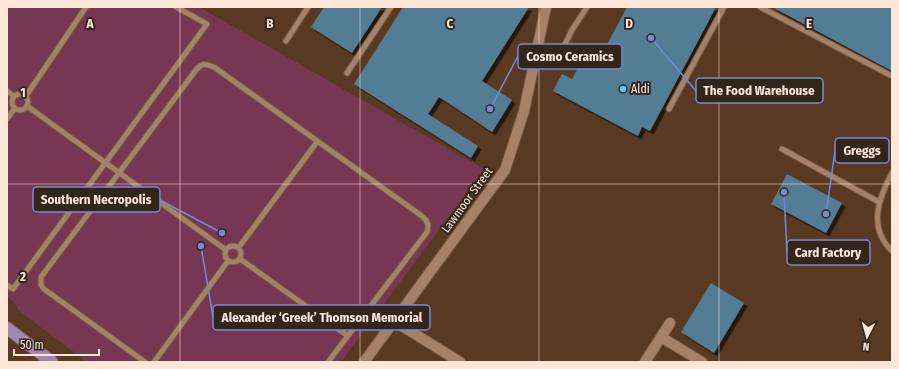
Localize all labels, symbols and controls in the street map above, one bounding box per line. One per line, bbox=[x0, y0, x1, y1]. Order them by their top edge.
text: A bbox=[85, 16, 94, 31]
text: B bbox=[266, 16, 274, 31]
text: C bbox=[447, 16, 454, 31]
text: D bbox=[625, 16, 633, 31]
text: E bbox=[806, 16, 812, 31]
callout: Cosmo Ceramics bbox=[518, 44, 622, 69]
text: Cosmo Ceramics bbox=[526, 49, 614, 64]
callout: The Food Warehouse bbox=[696, 78, 823, 103]
place label: Aldi bbox=[631, 82, 650, 96]
text: The Food Warehouse bbox=[703, 83, 815, 98]
marker: Aldi bbox=[618, 84, 628, 94]
text: 1 bbox=[20, 85, 26, 100]
callout: Greggs bbox=[835, 138, 889, 163]
text: Greggs bbox=[843, 143, 881, 158]
street label: Lawmoor Street bbox=[439, 165, 495, 235]
callout: Southern Necropolis bbox=[33, 187, 160, 212]
text: Southern Necropolis bbox=[41, 192, 152, 207]
callout: Card Factory bbox=[787, 240, 870, 265]
text: Card Factory bbox=[795, 245, 862, 260]
text: 2 bbox=[19, 269, 26, 284]
callout: Alexander ‘Greek’ Thomson Memorial bbox=[213, 305, 430, 330]
text: Alexander ‘Greek’ Thomson Memorial bbox=[221, 310, 423, 325]
north arrow bbox=[847, 317, 887, 357]
scale bar bbox=[14, 331, 99, 357]
text: 50 m bbox=[20, 338, 44, 352]
text: N bbox=[862, 340, 870, 353]

